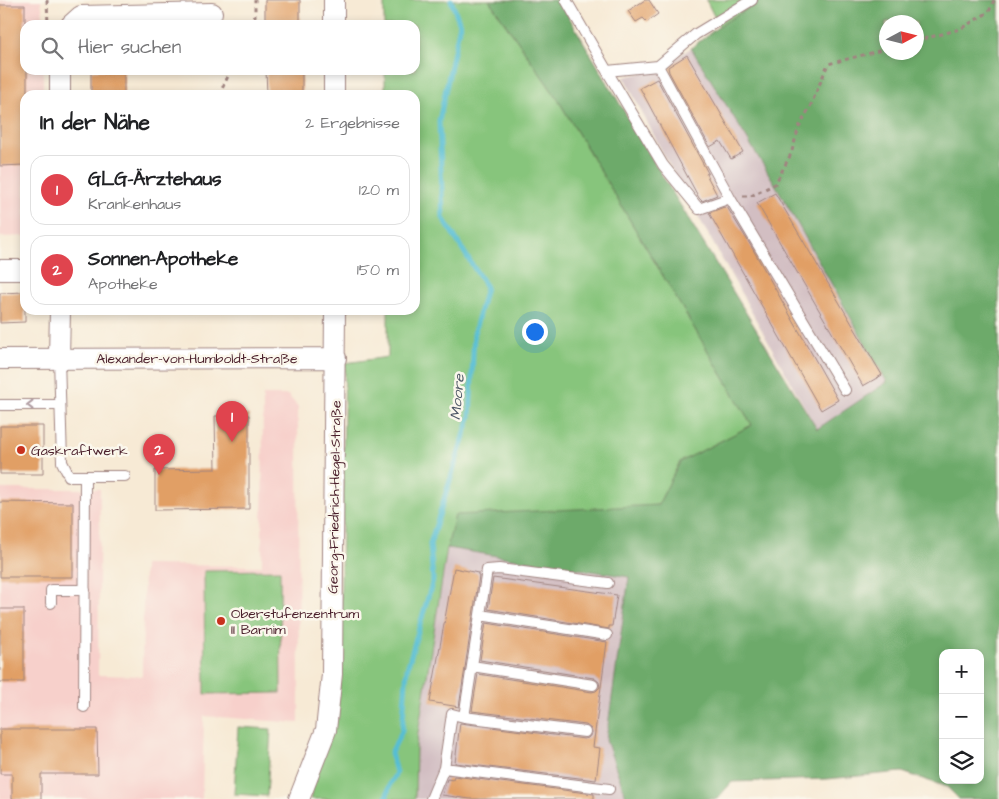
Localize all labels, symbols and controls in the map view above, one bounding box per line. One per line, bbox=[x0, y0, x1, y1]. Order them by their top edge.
north arrow bbox=[879, 15, 924, 60]
search box bbox=[20, 20, 420, 75]
icon: search bbox=[38, 34, 66, 62]
text: Hier suchen bbox=[78, 34, 181, 61]
text: In der Nähe bbox=[40, 108, 150, 137]
text: 2 Ergebnisse bbox=[305, 112, 400, 134]
text: GLG-Ärztehaus bbox=[88, 166, 222, 193]
text: 1 bbox=[56, 179, 58, 201]
text: 120 m bbox=[359, 179, 399, 201]
text: Krankenhaus bbox=[88, 193, 181, 215]
text: Sonnen-Apotheke bbox=[88, 246, 238, 273]
text: 2 bbox=[52, 259, 62, 281]
text: 150 m bbox=[357, 259, 399, 281]
text: Apotheke bbox=[88, 273, 158, 295]
your location bbox=[522, 319, 548, 345]
street label: Alexander-von-Humboldt-Straße bbox=[96, 349, 298, 369]
water label: Moore bbox=[445, 373, 470, 421]
one-way arrow bbox=[25, 400, 33, 410]
street label: Georg-Friedrich-Hegel-Straße bbox=[323, 400, 347, 594]
pin: 1 bbox=[216, 401, 248, 442]
pin: 2 bbox=[143, 434, 175, 475]
place label: Gaskraftwerk bbox=[31, 441, 128, 461]
marker: Gaskraftwerk bbox=[15, 444, 27, 456]
place label: Oberstufenzentrum II Barnim bbox=[231, 604, 359, 640]
marker: Oberstufenzentrum II Barnim bbox=[215, 615, 227, 627]
map controls bbox=[939, 649, 984, 784]
button: + bbox=[939, 649, 984, 694]
button: − bbox=[939, 694, 984, 739]
button: layers bbox=[939, 739, 984, 784]

